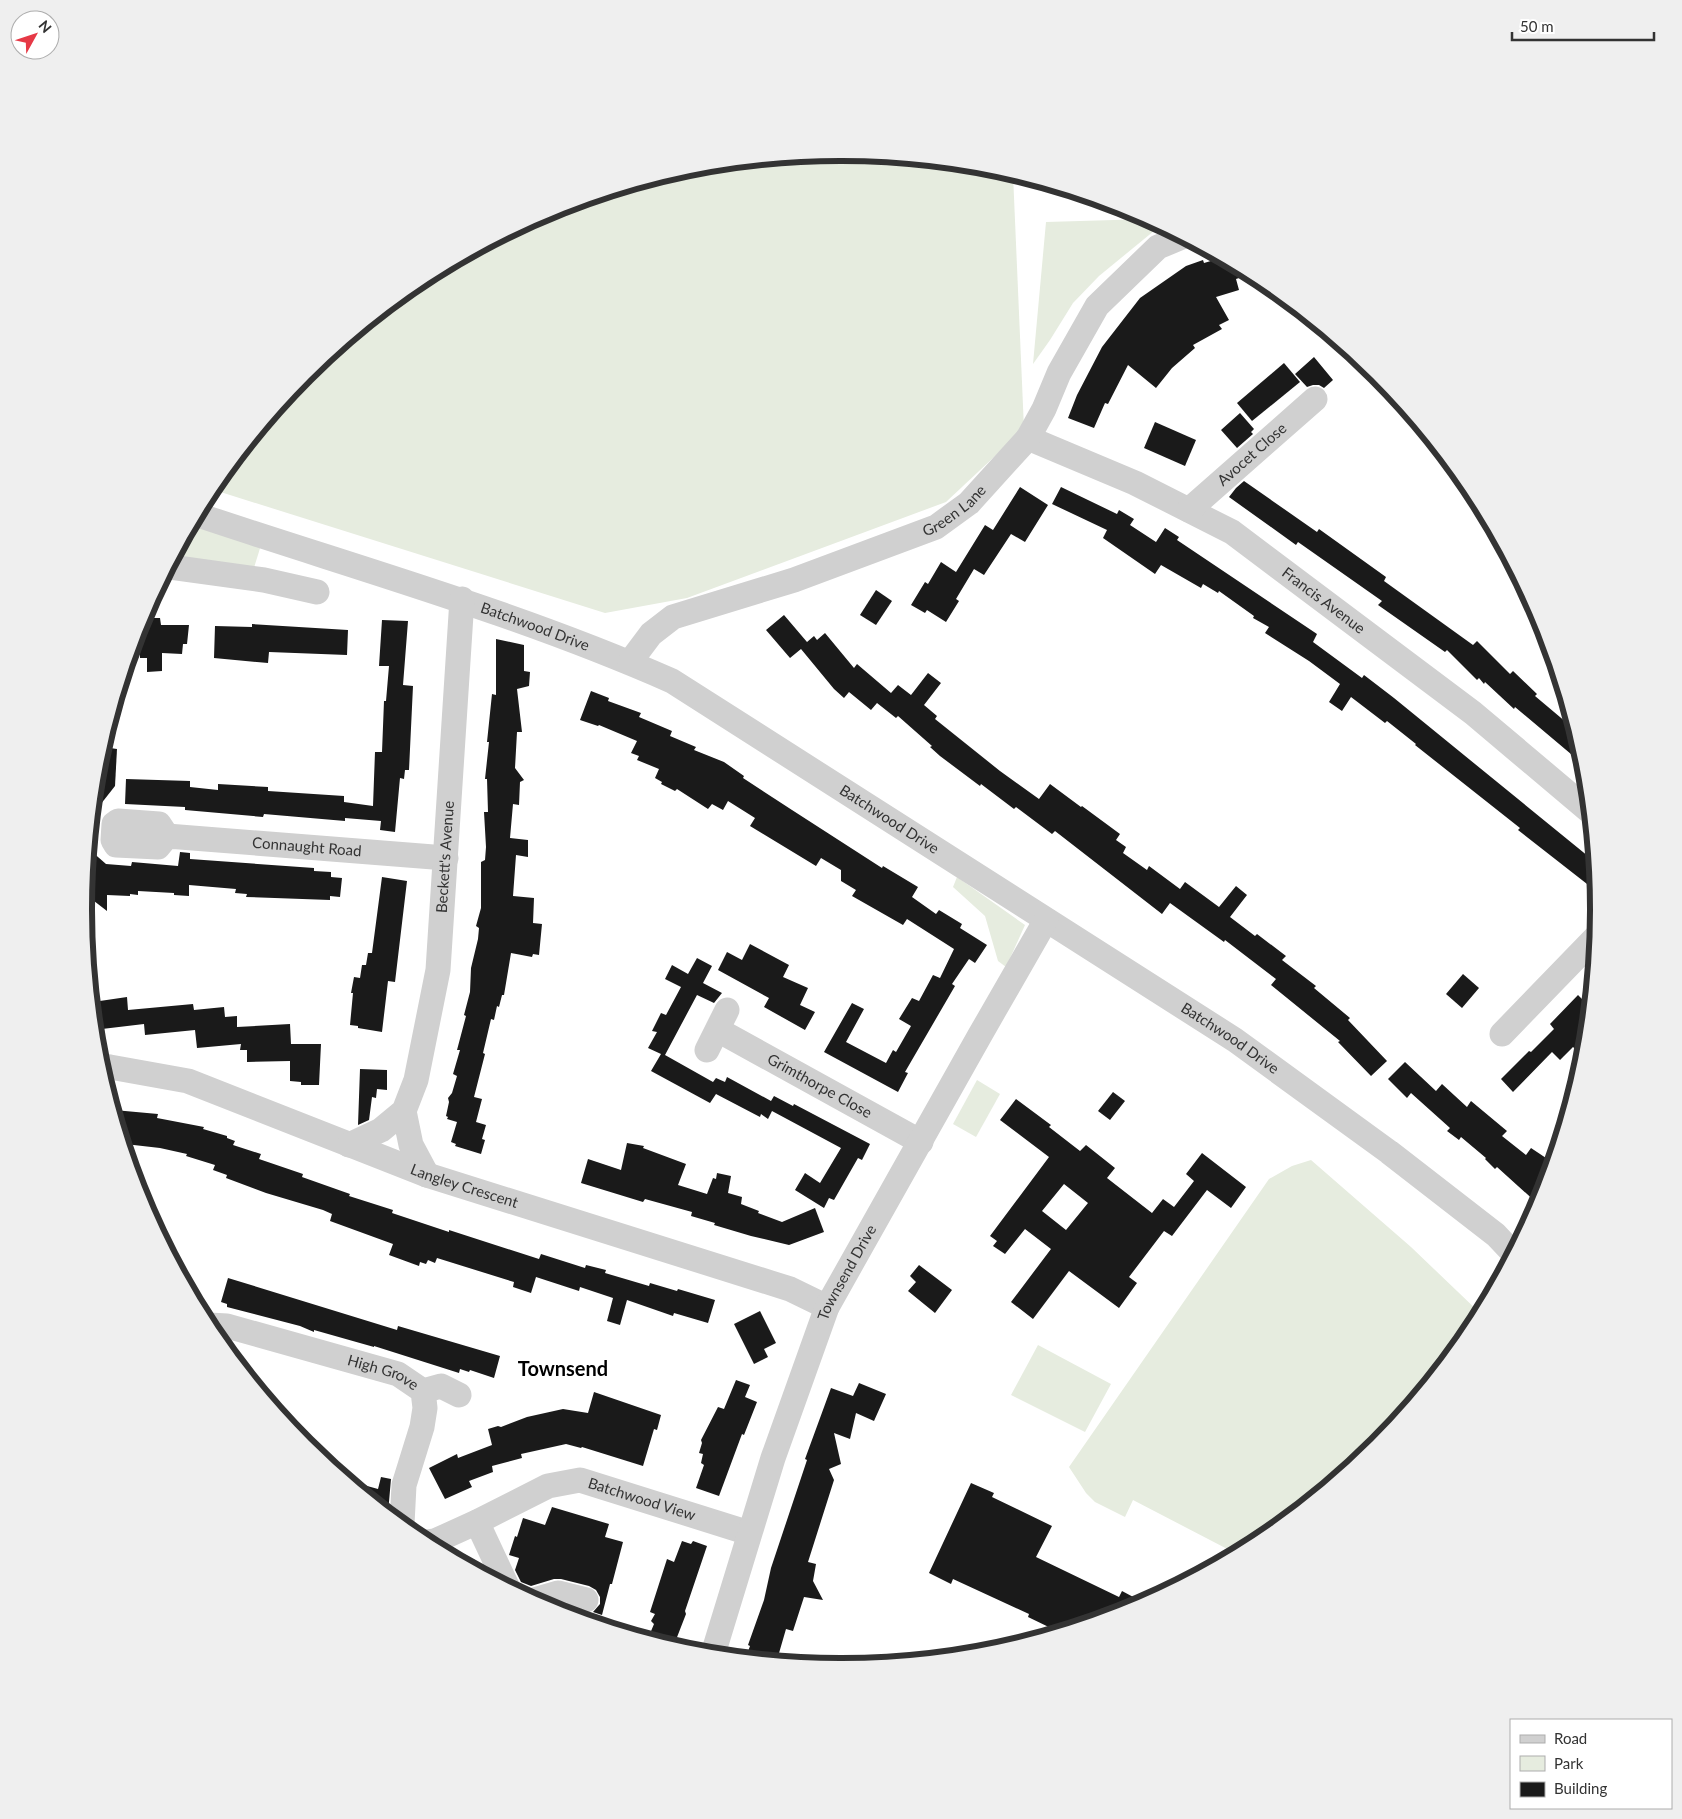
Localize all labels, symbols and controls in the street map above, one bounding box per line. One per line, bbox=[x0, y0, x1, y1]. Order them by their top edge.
north arrow bbox=[10, 10, 60, 60]
scale bar bbox=[1512, 10, 1654, 42]
text: N bbox=[35, 17, 55, 36]
text: 50 m bbox=[1520, 17, 1554, 35]
street label: Avocet Close bbox=[1213, 418, 1290, 489]
street label: Green Lane bbox=[920, 481, 989, 539]
street label: Francis Avenue bbox=[1279, 563, 1369, 637]
street label: Batchwood Drive bbox=[478, 598, 592, 654]
street label: Batchwood Drive bbox=[837, 780, 943, 857]
street label: Beckett's Avenue bbox=[432, 800, 457, 913]
street label: Connaught Road bbox=[252, 833, 362, 859]
street label: Batchwood Drive bbox=[1178, 998, 1283, 1077]
street label: Grimthorpe Close bbox=[765, 1049, 876, 1121]
street label: Langley Crescent bbox=[408, 1159, 521, 1211]
street label: Townsend Drive bbox=[813, 1221, 880, 1322]
street label: High Grove bbox=[346, 1350, 422, 1393]
district label: Townsend bbox=[518, 1356, 608, 1380]
street label: Batchwood View bbox=[586, 1473, 698, 1524]
legend bbox=[1510, 1719, 1672, 1809]
text: Road bbox=[1554, 1729, 1587, 1747]
text: Park bbox=[1554, 1754, 1584, 1772]
text: Building bbox=[1554, 1779, 1607, 1797]

